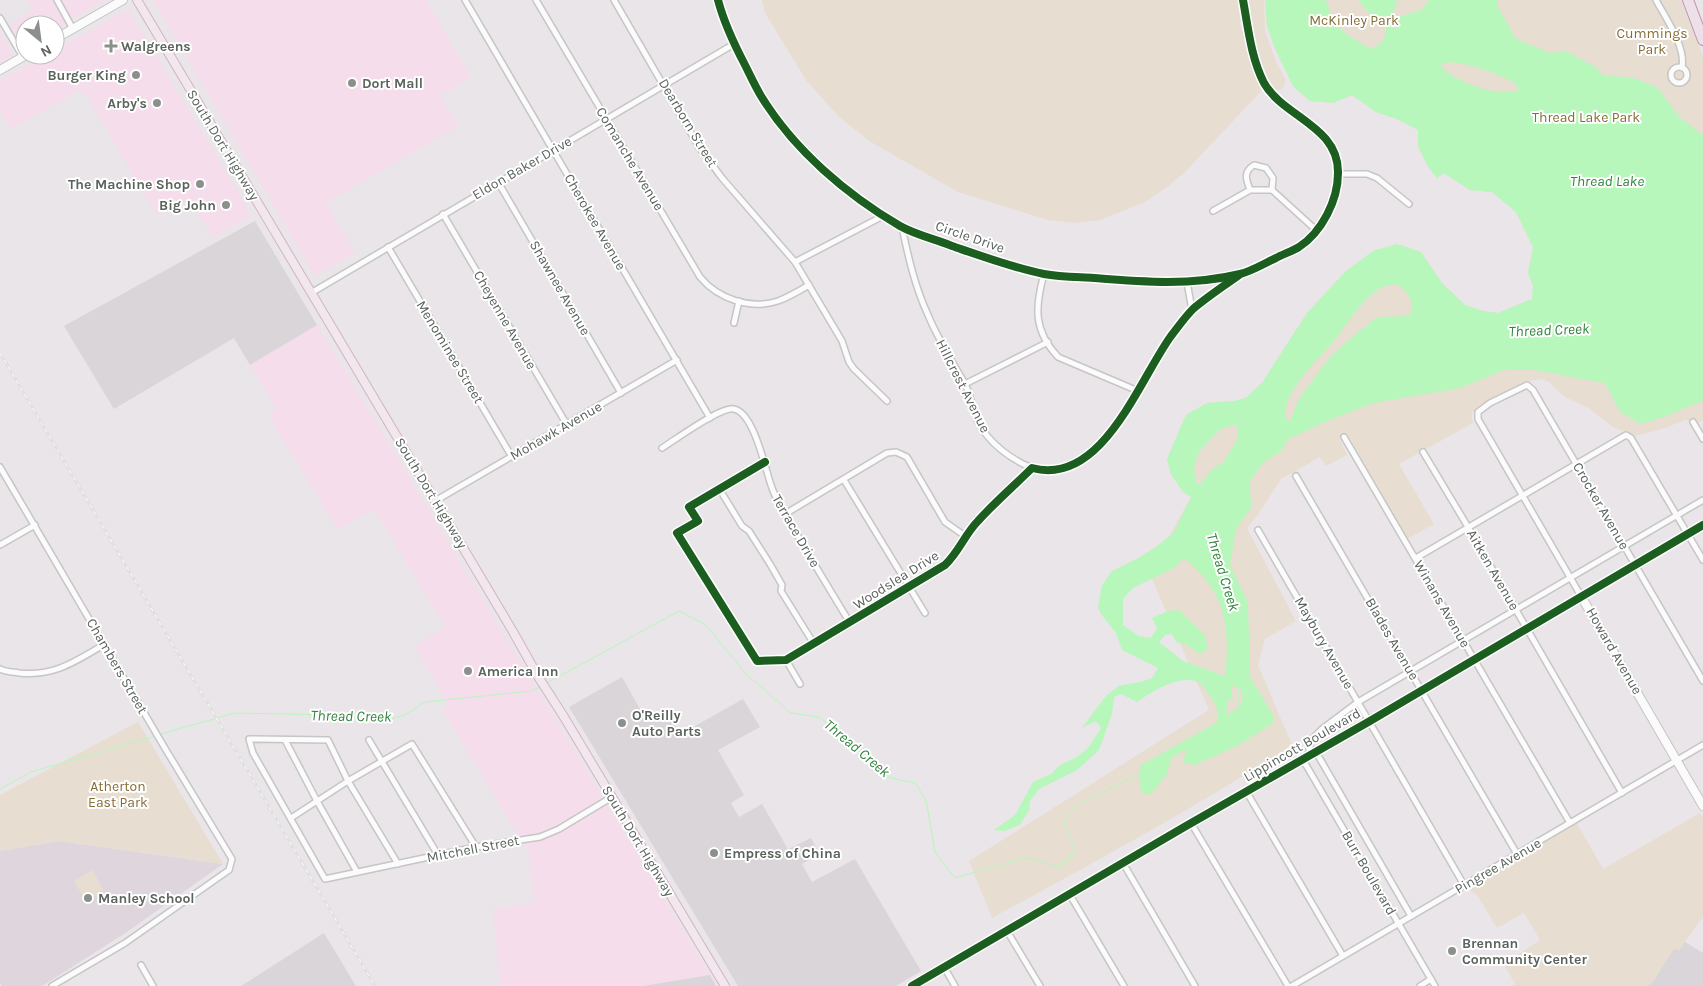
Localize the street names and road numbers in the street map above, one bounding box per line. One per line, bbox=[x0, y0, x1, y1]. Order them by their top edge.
street label: Dearborn Street bbox=[655, 76, 721, 170]
street label: South Dort Highway bbox=[183, 86, 263, 204]
street label: Comanche Avenue bbox=[592, 104, 668, 214]
street label: Eldon Baker Drive bbox=[469, 133, 575, 203]
street label: Cherokee Avenue bbox=[560, 171, 630, 273]
street label: Circle Drive bbox=[933, 217, 1007, 257]
street label: Shawnee Avenue bbox=[526, 237, 594, 339]
street label: Cheyenne Avenue bbox=[470, 268, 540, 372]
street label: Menominee Street bbox=[413, 297, 487, 407]
street label: Hillcrest Avenue bbox=[932, 336, 994, 436]
street label: Mohawk Avenue bbox=[507, 398, 605, 464]
street label: South Dort Highway bbox=[391, 434, 471, 552]
street label: Crocker Avenue bbox=[1569, 459, 1633, 553]
street label: Terrace Drive bbox=[768, 491, 824, 571]
street label: Aitken Avenue bbox=[1463, 527, 1523, 613]
street label: Woodslea Drive bbox=[850, 547, 942, 613]
street label: Winans Avenue bbox=[1410, 557, 1474, 651]
street label: Maybury Avenue bbox=[1291, 594, 1357, 692]
street label: Blades Avenue bbox=[1361, 595, 1423, 683]
street label: Howard Avenue bbox=[1582, 604, 1646, 698]
street label: Chambers Street bbox=[83, 615, 151, 717]
street label: Lippincott Boulevard bbox=[1240, 705, 1364, 785]
street label: South Dort Highway bbox=[598, 782, 678, 900]
street label: Burr Boulevard bbox=[1338, 828, 1400, 918]
street label: Mitchell Street bbox=[425, 832, 521, 866]
street label: Pingree Avenue bbox=[1452, 834, 1544, 898]

